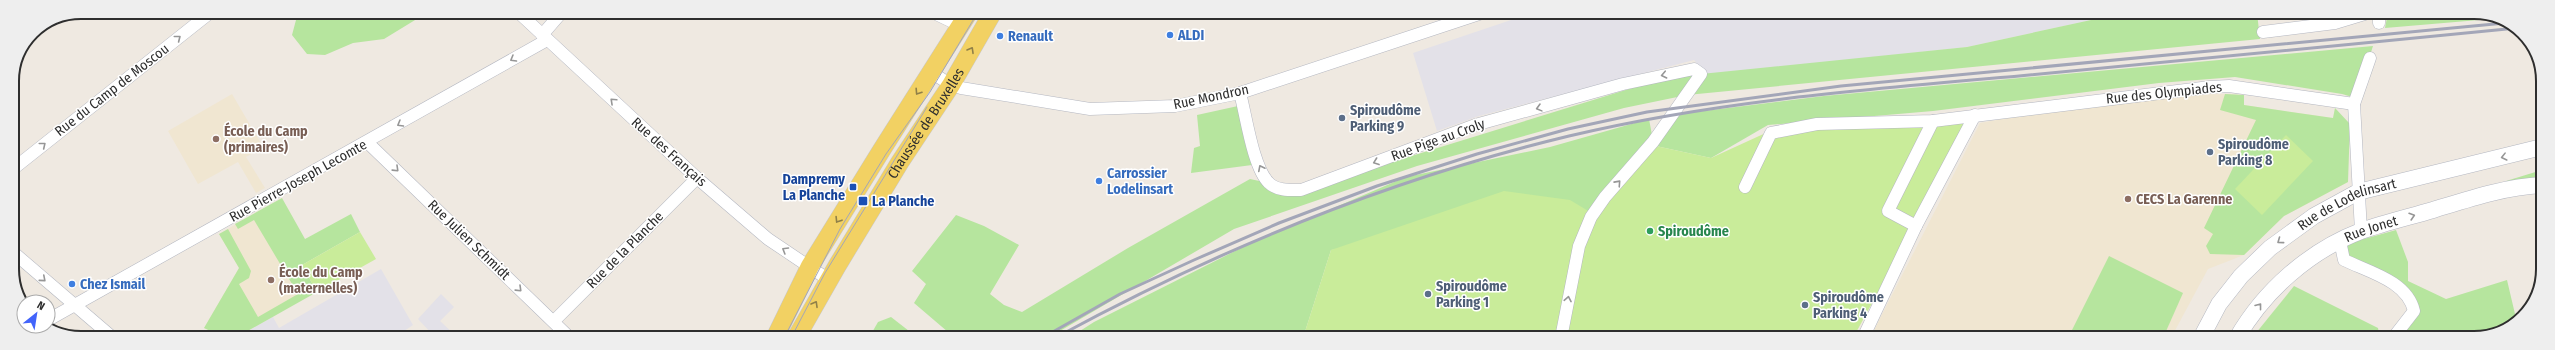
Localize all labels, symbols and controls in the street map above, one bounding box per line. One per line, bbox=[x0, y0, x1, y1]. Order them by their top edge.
place label: ALDI bbox=[1177, 27, 1204, 44]
place label: Renault bbox=[1008, 28, 1054, 45]
marker: ALDI bbox=[1165, 30, 1175, 40]
marker: Renault bbox=[995, 31, 1005, 41]
one-way arrow bbox=[174, 36, 181, 43]
street label: Rue du Camp de Moscou bbox=[52, 40, 172, 140]
one-way arrow bbox=[967, 47, 974, 54]
one-way arrow bbox=[510, 55, 517, 62]
street label: Chaussée de Bruxelles bbox=[884, 65, 968, 181]
one-way arrow bbox=[1661, 71, 1668, 79]
street label: Rue des Olympiades bbox=[2105, 78, 2223, 108]
street label: Rue Mondron bbox=[1172, 81, 1250, 113]
one-way arrow bbox=[915, 88, 923, 95]
one-way arrow bbox=[610, 98, 618, 106]
place label: Spiroudôme Parking 9 bbox=[1350, 102, 1421, 135]
one-way arrow bbox=[1535, 103, 1542, 112]
marker: Spiroudôme Parking 9 bbox=[1337, 113, 1347, 123]
street label: Rue des Français bbox=[628, 114, 710, 190]
street label: Rue Pige au Croly bbox=[1389, 115, 1488, 165]
one-way arrow bbox=[397, 119, 404, 126]
place label: École du Camp (primaires) bbox=[224, 122, 308, 156]
marker: École du Camp (primaires) bbox=[211, 134, 221, 144]
street label: Rue Pierre-Joseph Lecomte bbox=[226, 136, 370, 226]
place label: Spiroudôme Parking 8 bbox=[2218, 136, 2289, 169]
one-way arrow bbox=[39, 142, 46, 149]
marker: Spiroudôme Parking 8 bbox=[2205, 147, 2215, 157]
one-way arrow bbox=[2501, 152, 2508, 161]
one-way arrow bbox=[1372, 158, 1379, 166]
one-way arrow bbox=[391, 165, 399, 172]
place label: Carrossier Lodelinsart bbox=[1107, 165, 1174, 198]
one-way arrow bbox=[1258, 165, 1266, 173]
place label: Dampremy La Planche bbox=[782, 171, 845, 204]
street label: Rue de Lodelinsart bbox=[2294, 174, 2398, 234]
marker: Carrossier Lodelinsart bbox=[1094, 176, 1104, 186]
one-way arrow bbox=[1613, 180, 1621, 188]
marker: Dampremy La Planche bbox=[848, 182, 858, 192]
place label: CECS La Garenne bbox=[2136, 191, 2232, 208]
place label: La Planche bbox=[872, 193, 934, 210]
marker: CECS La Garenne bbox=[2123, 194, 2133, 204]
marker: La Planche bbox=[857, 195, 869, 207]
street label: Rue Julien Schmidt bbox=[424, 196, 514, 284]
street label: Rue de la Planche bbox=[583, 208, 667, 292]
street label: Rue Jonet bbox=[2341, 212, 2400, 246]
one-way arrow bbox=[2408, 212, 2415, 221]
one-way arrow bbox=[836, 215, 843, 222]
place label: Spiroudôme bbox=[1658, 223, 1729, 240]
marker: Spiroudôme bbox=[1645, 226, 1655, 236]
one-way arrow bbox=[2278, 236, 2285, 243]
one-way arrow bbox=[782, 247, 789, 255]
place label: École du Camp (maternelles) bbox=[279, 263, 363, 297]
one-way arrow bbox=[39, 274, 46, 281]
marker: École du Camp (maternelles) bbox=[266, 275, 276, 285]
place label: Chez Ismail bbox=[80, 276, 145, 293]
place label: Spiroudôme Parking 1 bbox=[1436, 278, 1507, 311]
marker: Chez Ismail bbox=[67, 279, 77, 289]
one-way arrow bbox=[515, 284, 522, 291]
marker: Spiroudôme Parking 1 bbox=[1423, 289, 1433, 299]
place label: Spiroudôme Parking 4 bbox=[1813, 289, 1884, 322]
north arrow bbox=[16, 294, 56, 334]
one-way arrow bbox=[1563, 296, 1571, 303]
text: N bbox=[35, 298, 47, 313]
one-way arrow bbox=[811, 300, 818, 308]
marker: Spiroudôme Parking 4 bbox=[1800, 300, 1810, 310]
one-way arrow bbox=[2254, 303, 2261, 310]

